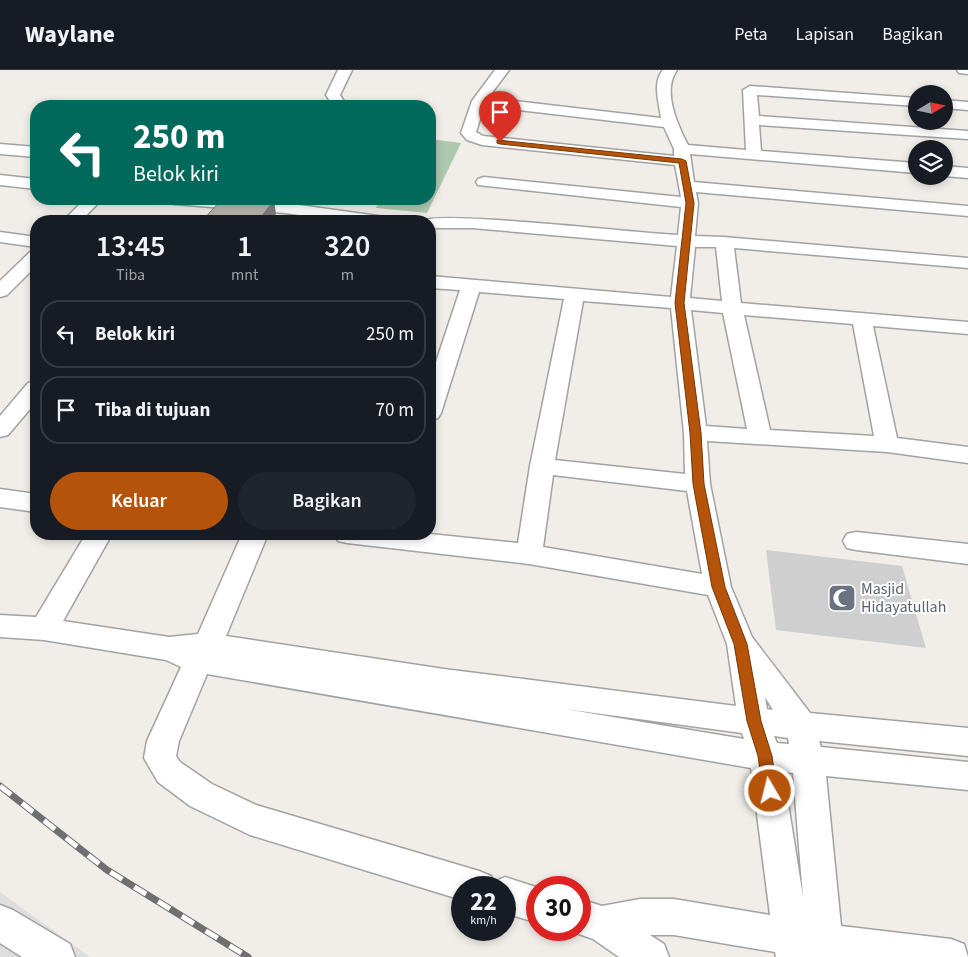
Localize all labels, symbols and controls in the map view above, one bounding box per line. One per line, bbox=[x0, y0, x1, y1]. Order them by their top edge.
text: Waylane bbox=[25, 17, 115, 52]
text: Peta bbox=[734, 22, 767, 47]
text: Lapisan bbox=[795, 22, 854, 47]
text: Bagikan bbox=[882, 22, 943, 47]
north arrow bbox=[908, 85, 952, 130]
map controls bbox=[908, 85, 953, 185]
pin bbox=[479, 91, 521, 142]
icon: arrive bbox=[486, 98, 514, 126]
text: 250 m bbox=[133, 112, 225, 162]
icon: left bbox=[50, 120, 115, 185]
button: layers bbox=[908, 140, 953, 185]
text: Belok kiri bbox=[133, 158, 219, 190]
text: 13:45 bbox=[96, 225, 165, 268]
text: 1 bbox=[237, 225, 253, 268]
text: 320 bbox=[324, 225, 370, 268]
text: Tiba bbox=[116, 264, 145, 286]
text: mnt bbox=[231, 264, 259, 286]
text: m bbox=[341, 264, 354, 286]
icon: left bbox=[52, 320, 80, 348]
text: Belok kiri bbox=[95, 321, 175, 348]
text: 250 m bbox=[366, 321, 414, 348]
icon: arrive bbox=[52, 396, 80, 424]
text: Tiba di tujuan bbox=[95, 397, 210, 424]
text: 70 m bbox=[376, 397, 414, 424]
button: Keluar bbox=[50, 472, 228, 530]
button: Bagikan bbox=[238, 472, 416, 530]
place label: Masjid Hidayatullah bbox=[861, 578, 946, 618]
mosque icon: Masjid Hidayatullah bbox=[827, 583, 857, 613]
position arrow bbox=[743, 764, 795, 816]
speed limit sign: 30 bbox=[526, 876, 591, 941]
text: 22 bbox=[470, 884, 497, 920]
text: km/h bbox=[470, 912, 497, 929]

